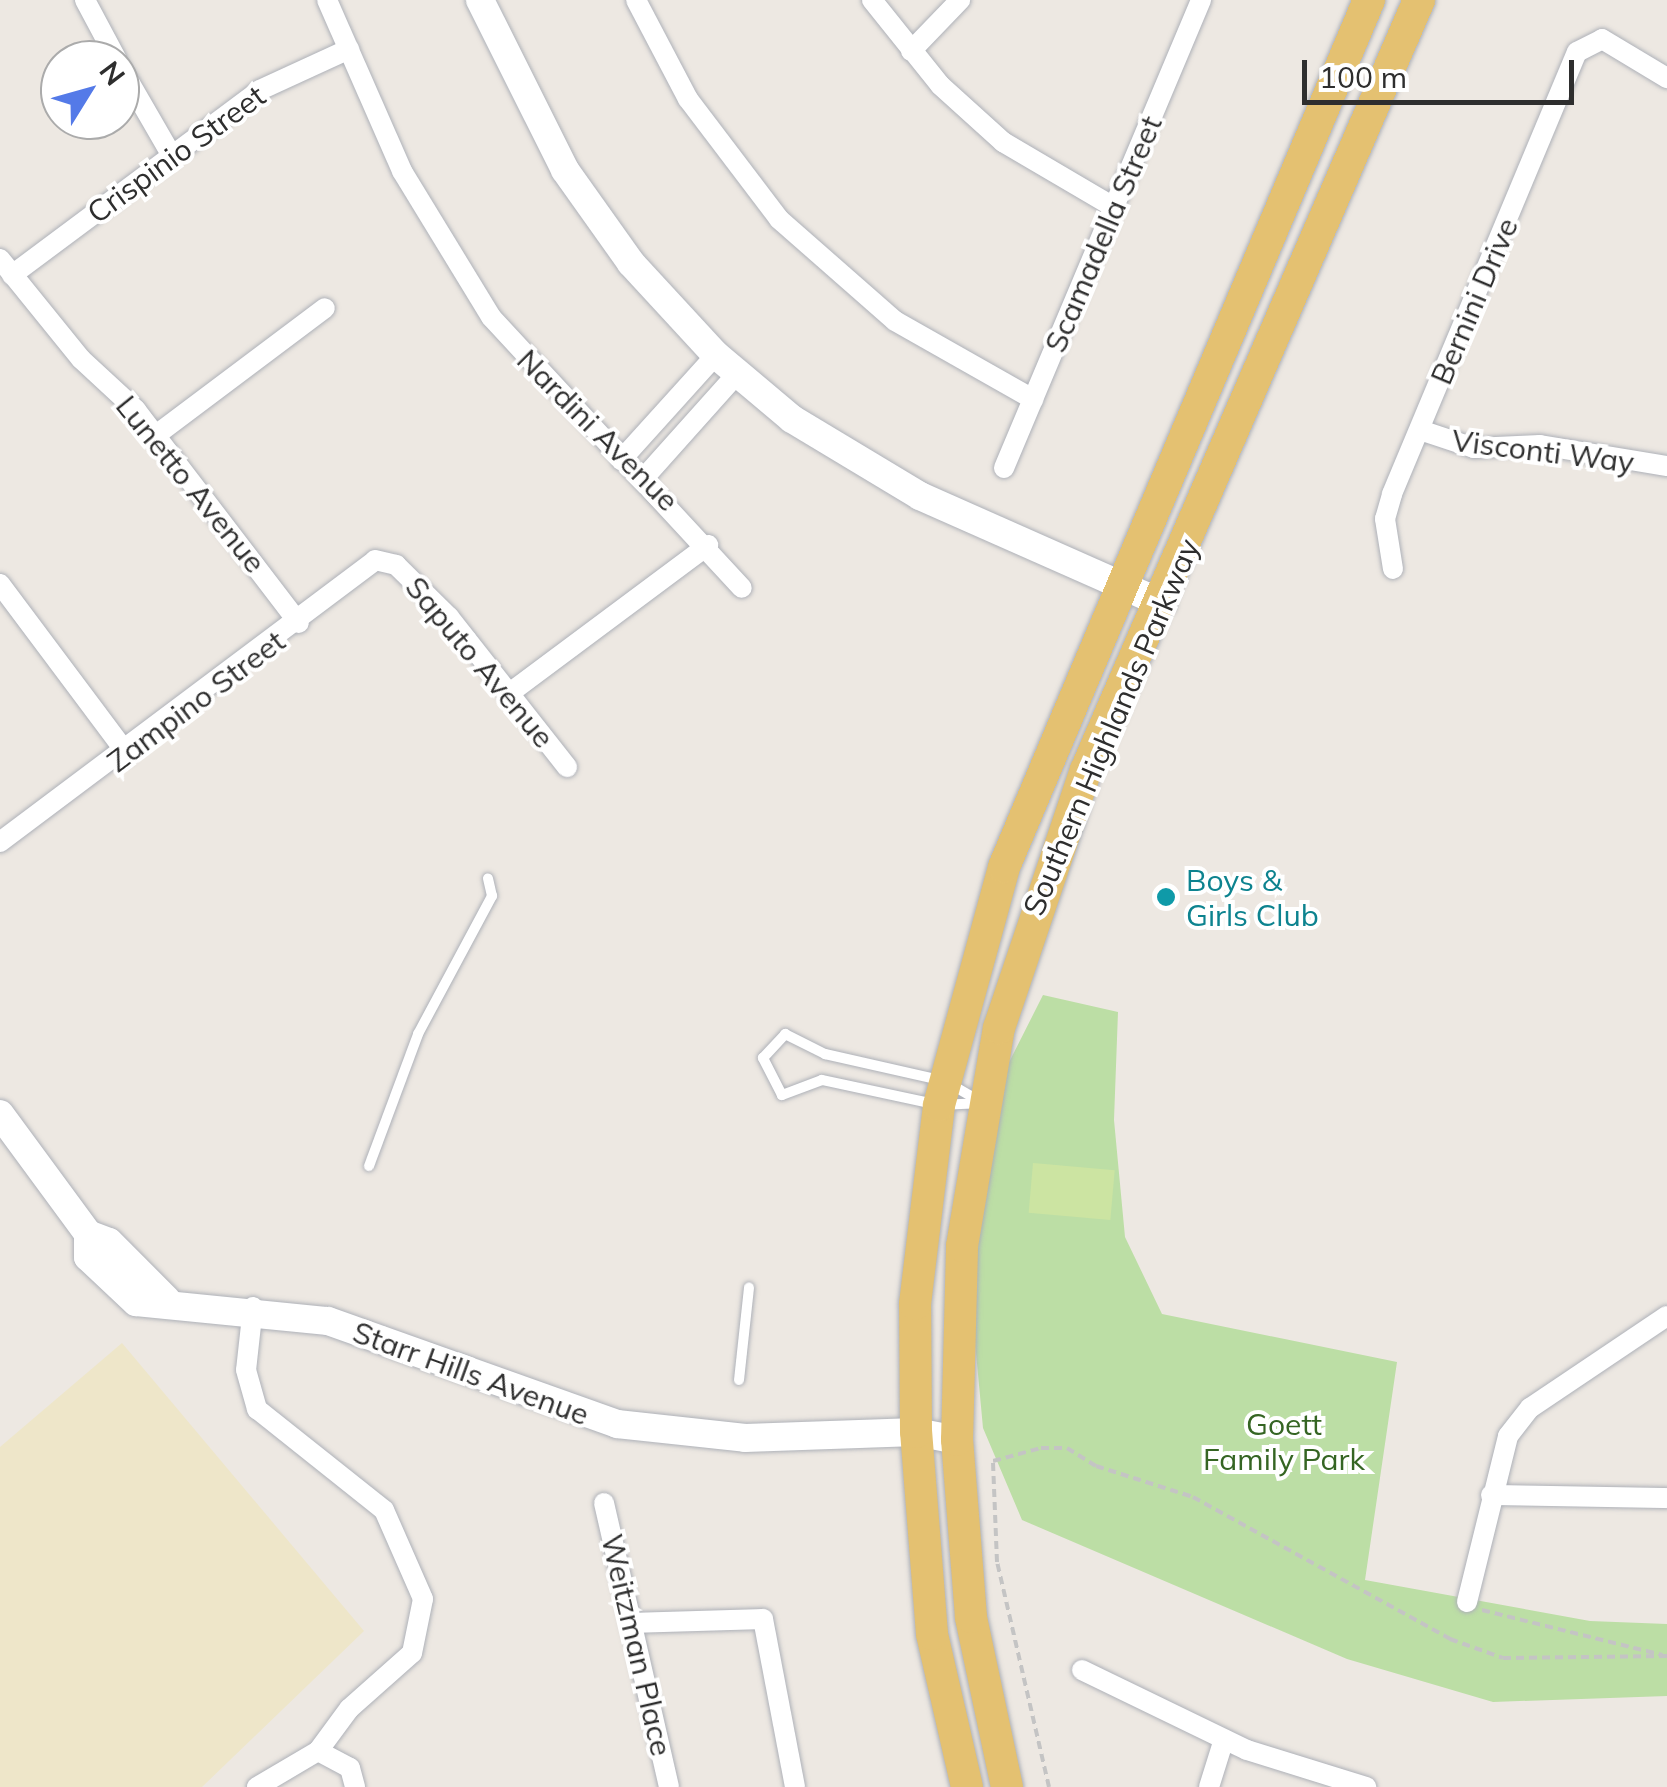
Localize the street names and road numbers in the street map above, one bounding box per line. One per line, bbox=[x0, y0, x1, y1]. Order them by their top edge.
street label: Crispinio Street bbox=[80, 77, 272, 231]
street label: Scamadella Street bbox=[1037, 110, 1169, 358]
street label: Bernini Drive bbox=[1423, 212, 1525, 390]
street label: Nardini Avenue bbox=[510, 342, 686, 518]
street label: Lunetto Avenue bbox=[109, 388, 273, 580]
street label: Visconti Way bbox=[1450, 422, 1636, 480]
street label: Southern Highlands Parkway bbox=[1015, 533, 1207, 921]
street label: Saputo Avenue bbox=[398, 569, 562, 755]
street label: Zampino Street bbox=[100, 623, 292, 779]
street label: Starr Hills Avenue bbox=[348, 1314, 594, 1432]
street label: Weitzman Place bbox=[594, 1531, 680, 1759]

